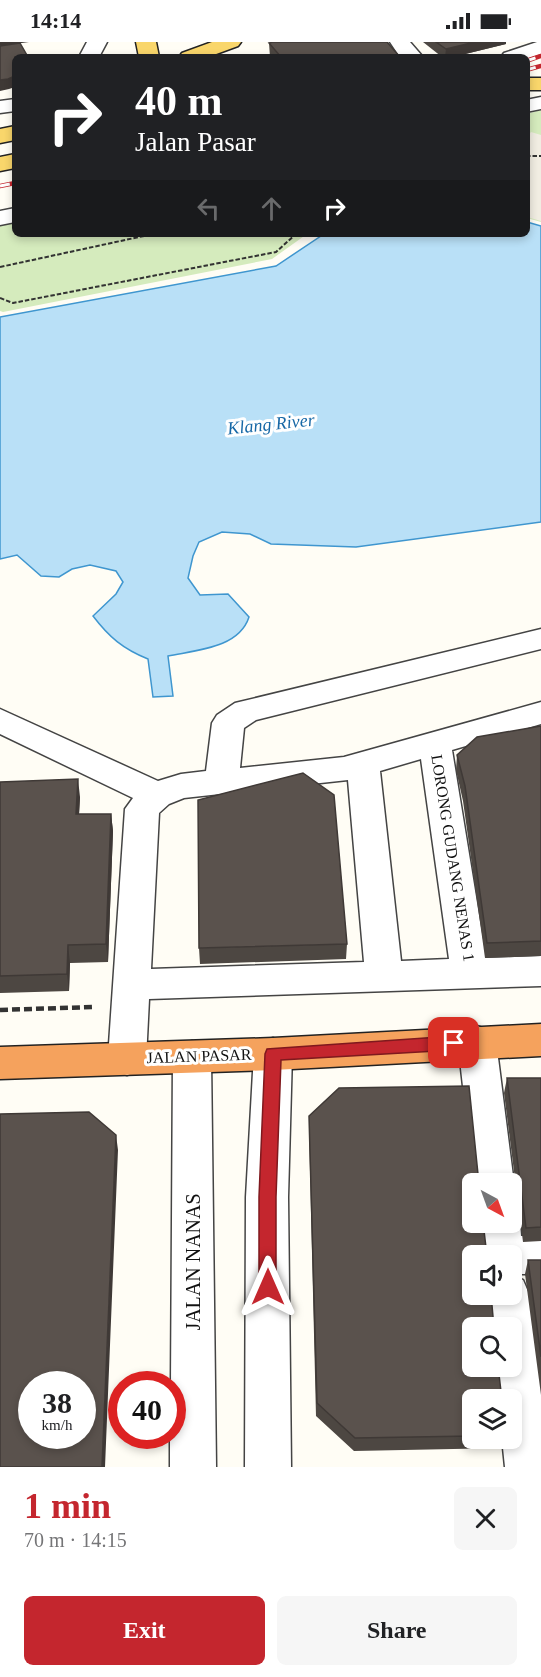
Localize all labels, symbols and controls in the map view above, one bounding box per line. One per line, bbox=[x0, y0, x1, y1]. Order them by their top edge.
text: 14:14 bbox=[30, 8, 81, 33]
icon: right bbox=[36, 78, 114, 156]
text: 40 m bbox=[135, 78, 223, 124]
text: Jalan Pasar bbox=[135, 127, 256, 157]
icon: left bbox=[192, 192, 225, 225]
icon: ahead bbox=[255, 192, 288, 225]
icon: right bbox=[318, 192, 351, 225]
water label: Klang River bbox=[225, 409, 317, 439]
street label: LORONG GUDANG NENAS 1 bbox=[428, 753, 478, 963]
pin bbox=[428, 1017, 479, 1068]
icon: arrive bbox=[437, 1026, 470, 1059]
street label: JALAN PASAR bbox=[146, 1046, 252, 1066]
north arrow bbox=[462, 1173, 522, 1233]
map controls bbox=[462, 1173, 522, 1449]
street label: JALAN NANAS bbox=[182, 1193, 204, 1331]
button: sound bbox=[462, 1245, 522, 1305]
position arrow bbox=[236, 1255, 300, 1319]
button: search bbox=[462, 1317, 522, 1377]
speed limit sign: 40 bbox=[108, 1371, 186, 1449]
text: 38 bbox=[42, 1386, 72, 1419]
button: layers bbox=[462, 1389, 522, 1449]
text: km/h bbox=[42, 1417, 72, 1433]
text: 1 min bbox=[24, 1486, 111, 1526]
button: close bbox=[454, 1487, 517, 1550]
text: 70 m · 14:15 bbox=[24, 1529, 127, 1551]
button: Exit bbox=[24, 1596, 265, 1665]
button: Share bbox=[277, 1596, 517, 1665]

